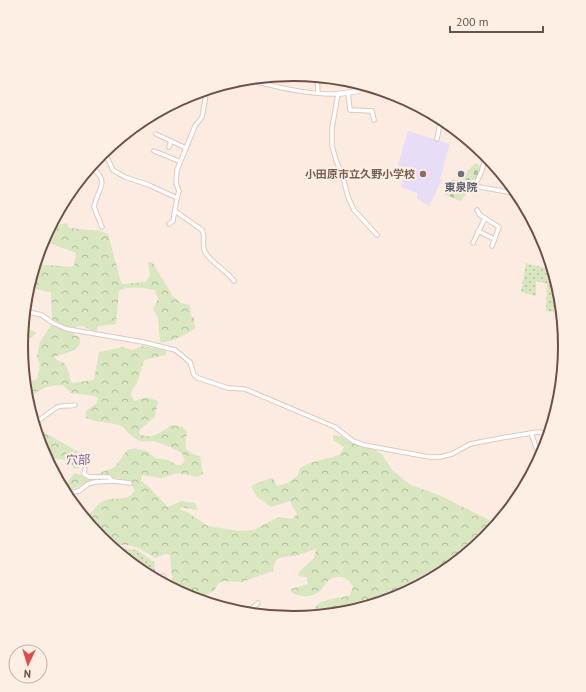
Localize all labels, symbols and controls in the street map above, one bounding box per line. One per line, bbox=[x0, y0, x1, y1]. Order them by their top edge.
scale bar bbox=[450, 8, 543, 34]
text: 200 m bbox=[456, 14, 489, 29]
place label: 小田原市立久野小学校 bbox=[305, 167, 415, 181]
marker: 小田原市立久野小学校 bbox=[418, 169, 428, 179]
marker: 東泉院 bbox=[456, 169, 466, 179]
place label: 東泉院 bbox=[445, 180, 478, 194]
district label: 穴部 bbox=[66, 452, 90, 467]
north arrow bbox=[8, 644, 48, 684]
text: N bbox=[23, 667, 31, 681]

